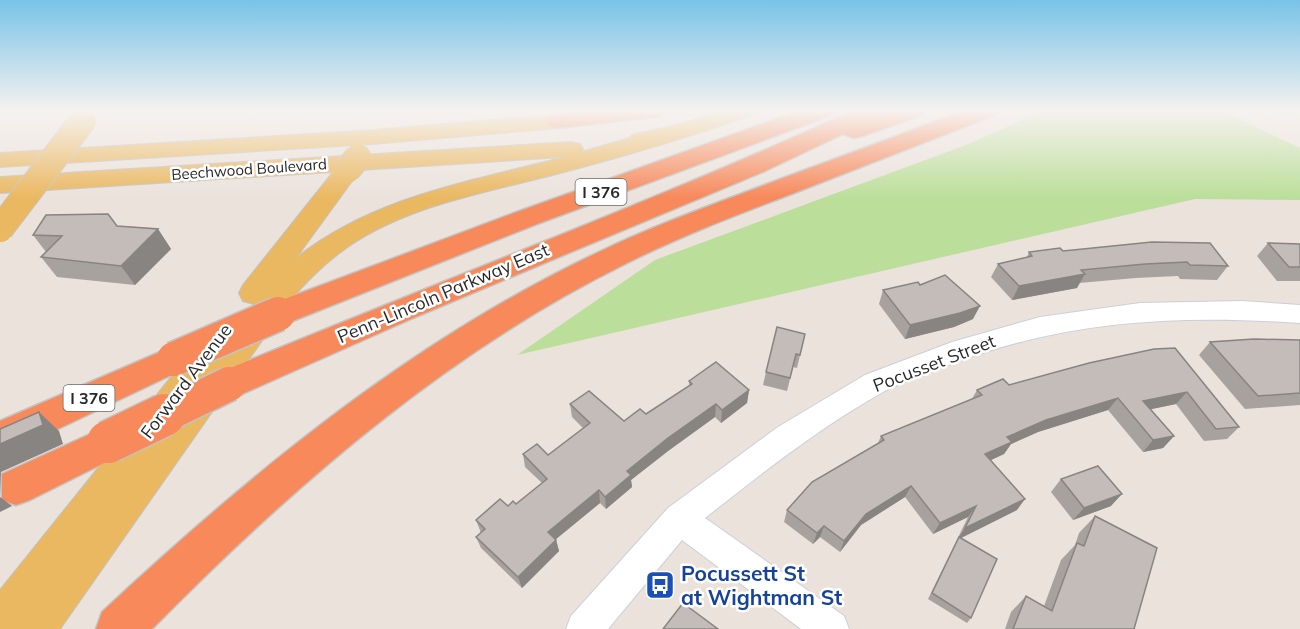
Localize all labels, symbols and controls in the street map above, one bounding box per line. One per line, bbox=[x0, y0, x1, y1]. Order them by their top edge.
street label: Beechwood Boulevard bbox=[171, 154, 327, 184]
road number: I 376 bbox=[576, 179, 626, 205]
street label: Penn-Lincoln Parkway East bbox=[334, 238, 552, 348]
street label: Forward Avenue bbox=[135, 319, 237, 443]
street label: Pocusset Street bbox=[870, 329, 998, 397]
road number: I 376 bbox=[64, 385, 115, 411]
place label: Pocussett St at Wightman St bbox=[681, 560, 842, 610]
bus stop icon: Pocussett St at Wightman St bbox=[644, 569, 676, 601]

